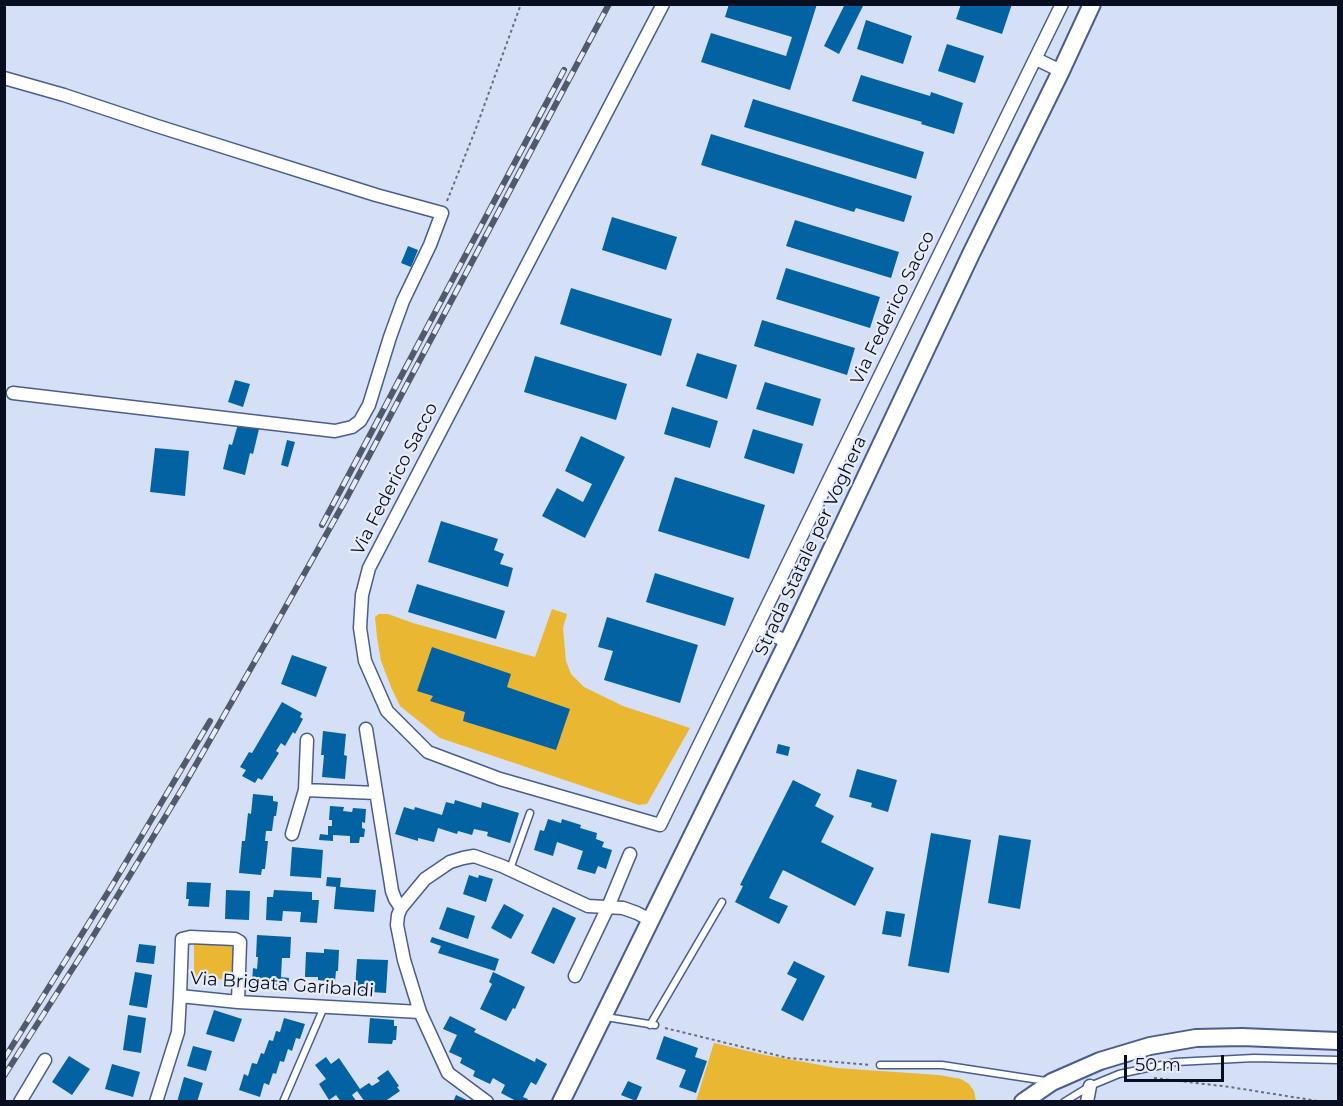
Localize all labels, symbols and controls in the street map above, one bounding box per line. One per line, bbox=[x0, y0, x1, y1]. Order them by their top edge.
street label: Via Federico Sacco bbox=[846, 228, 940, 388]
street label: Via Federico Sacco bbox=[347, 399, 443, 559]
street label: Strada Statale per Voghera bbox=[750, 433, 872, 659]
street label: Via Brigata Garibaldi bbox=[189, 968, 375, 1002]
scale bar bbox=[1127, 1043, 1228, 1081]
text: 50 m bbox=[1135, 1054, 1181, 1076]

